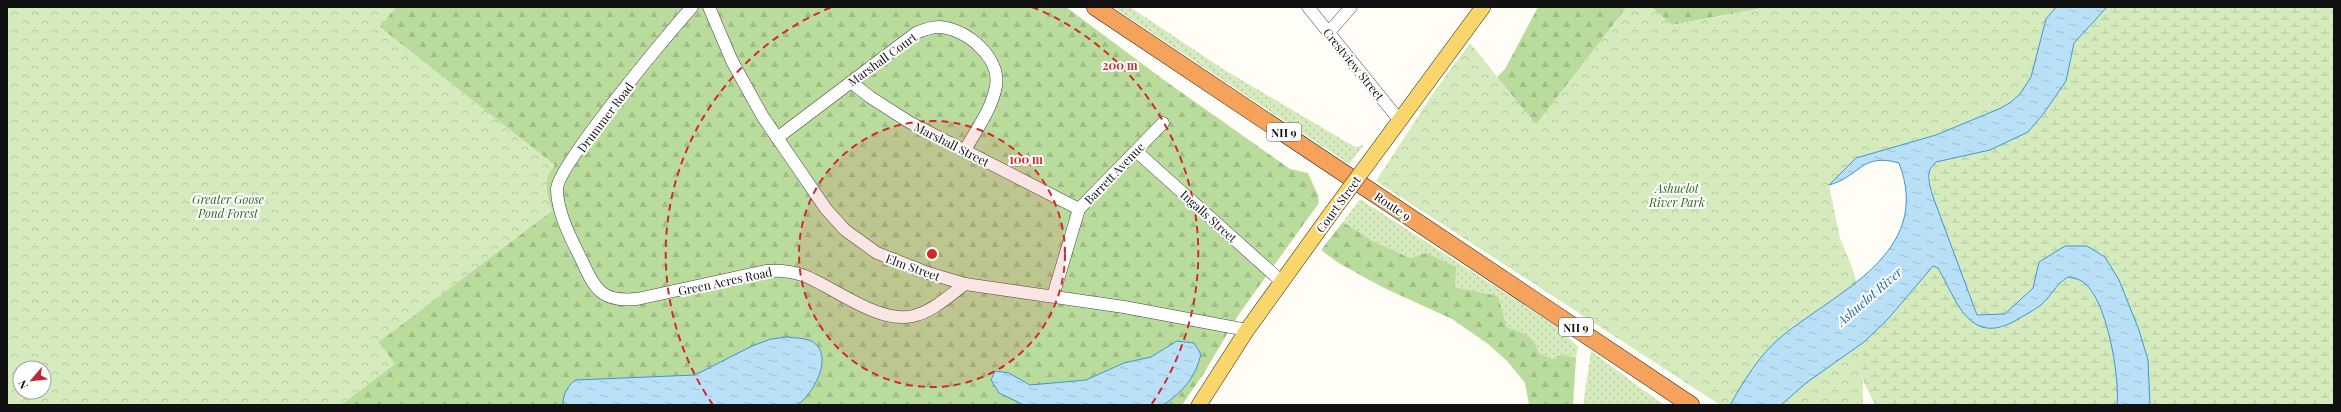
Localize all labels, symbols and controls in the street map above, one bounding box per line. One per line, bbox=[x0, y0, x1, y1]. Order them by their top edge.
street label: Crestview Street bbox=[1320, 25, 1389, 104]
street label: Marshall Court bbox=[844, 28, 920, 89]
text: 200 m bbox=[1102, 57, 1138, 73]
street label: Drummer Road bbox=[573, 79, 637, 155]
street label: Marshall Street bbox=[912, 118, 993, 170]
road number: NH 9 bbox=[1267, 123, 1301, 141]
street label: Barrett Avenue bbox=[1080, 139, 1148, 207]
text: 100 m bbox=[1009, 151, 1043, 167]
street label: Court Street bbox=[1312, 172, 1364, 236]
park label: Ashuelot River Park bbox=[1648, 180, 1705, 210]
street label: Ingalls Street bbox=[1177, 186, 1241, 246]
street label: Route 9 bbox=[1372, 188, 1414, 224]
park label: Greater Goose Pond Forest bbox=[192, 191, 264, 221]
centre of rings bbox=[925, 247, 939, 261]
street label: Elm Street bbox=[884, 250, 943, 284]
street label: Green Acres Road bbox=[677, 263, 773, 299]
water label: Ashuelot River bbox=[1831, 263, 1906, 330]
road number: NH 9 bbox=[1559, 318, 1593, 336]
north arrow bbox=[12, 360, 52, 400]
text: N bbox=[14, 378, 31, 392]

